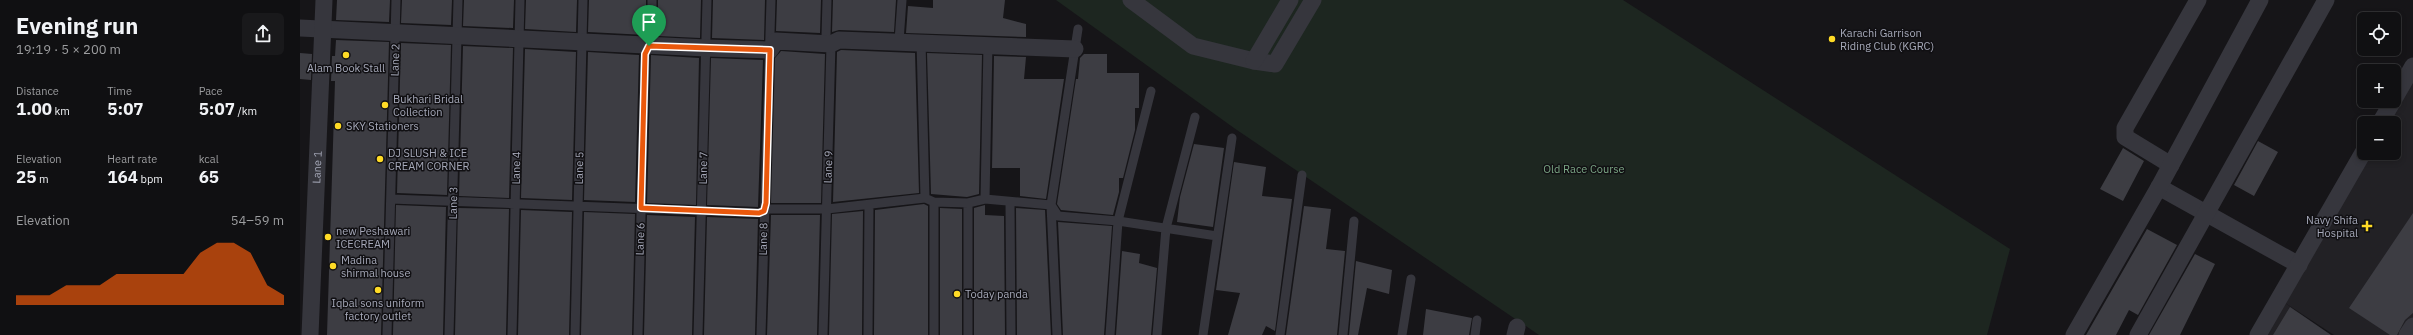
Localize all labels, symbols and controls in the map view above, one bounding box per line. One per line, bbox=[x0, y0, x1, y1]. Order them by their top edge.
pin bbox=[632, 5, 666, 46]
text: Evening run bbox=[16, 11, 138, 40]
icon: arrive bbox=[638, 11, 660, 33]
map controls bbox=[2357, 12, 2401, 160]
button: locate bbox=[2357, 12, 2401, 56]
button: share bbox=[242, 13, 284, 55]
place label: Karachi Garrison Riding Club (KGRC) bbox=[1840, 26, 1934, 53]
marker: Karachi Garrison Riding Club (KGRC) bbox=[1827, 34, 1837, 44]
text: 19:19 · 5 × 200 m bbox=[16, 41, 121, 58]
street label: Lane 2 bbox=[387, 43, 403, 77]
marker: Alam Book Stall bbox=[341, 50, 351, 60]
place label: Alam Book Stall bbox=[307, 61, 385, 75]
button: + bbox=[2357, 64, 2401, 108]
text: Distance bbox=[16, 84, 59, 98]
text: Time bbox=[107, 84, 132, 98]
text: Pace bbox=[199, 84, 223, 98]
place label: Bukhari Bridal Collection bbox=[393, 92, 463, 119]
text: 1.00 bbox=[16, 98, 52, 120]
text: 5:07 bbox=[107, 98, 144, 120]
text: 5:07 bbox=[199, 98, 235, 120]
marker: Bukhari Bridal Collection bbox=[380, 100, 390, 110]
text: km bbox=[52, 104, 70, 118]
text: /km bbox=[235, 104, 257, 118]
button: − bbox=[2357, 116, 2401, 160]
place label: SKY Stationers bbox=[346, 119, 419, 133]
marker: SKY Stationers bbox=[333, 121, 343, 131]
place label: DJ SLUSH & ICE CREAM CORNER bbox=[388, 146, 470, 173]
street label: Lane 1 bbox=[309, 150, 325, 184]
street label: Lane 9 bbox=[820, 150, 836, 184]
street label: Lane 4 bbox=[509, 151, 523, 185]
street label: Lane 5 bbox=[572, 151, 586, 185]
street label: Lane 7 bbox=[696, 151, 710, 185]
text: Elevation bbox=[16, 152, 62, 166]
text: Heart rate bbox=[107, 152, 157, 166]
text: kcal bbox=[199, 152, 219, 166]
marker: DJ SLUSH & ICE CREAM CORNER bbox=[375, 154, 385, 164]
park label: Old Race Course bbox=[1543, 162, 1625, 176]
text: 25 bbox=[16, 166, 36, 188]
text: 164 bbox=[107, 166, 138, 188]
text: 65 bbox=[199, 166, 219, 188]
text: m bbox=[36, 172, 49, 186]
text: bpm bbox=[138, 172, 163, 186]
street label: Lane 3 bbox=[446, 186, 460, 220]
text: Elevation bbox=[16, 212, 70, 229]
text: 54–59 m bbox=[231, 212, 284, 229]
place label: Navy Shifa Hospital bbox=[2306, 213, 2358, 240]
marker: Navy Shifa Hospital bbox=[2361, 220, 2373, 232]
street label: Lane 6 bbox=[632, 222, 648, 256]
street label: Lane 8 bbox=[756, 222, 770, 256]
place label: new Peshawari ICECREAM bbox=[336, 224, 410, 251]
marker: new Peshawari ICECREAM bbox=[323, 232, 333, 242]
place label: Madina shirmal house bbox=[341, 253, 411, 280]
marker: Madina shirmal house bbox=[328, 261, 338, 271]
marker: Iqbal sons uniform factory outlet bbox=[373, 285, 383, 295]
place label: Today panda bbox=[965, 287, 1028, 301]
marker: Today panda bbox=[952, 289, 962, 299]
place label: Iqbal sons uniform factory outlet bbox=[332, 296, 424, 323]

